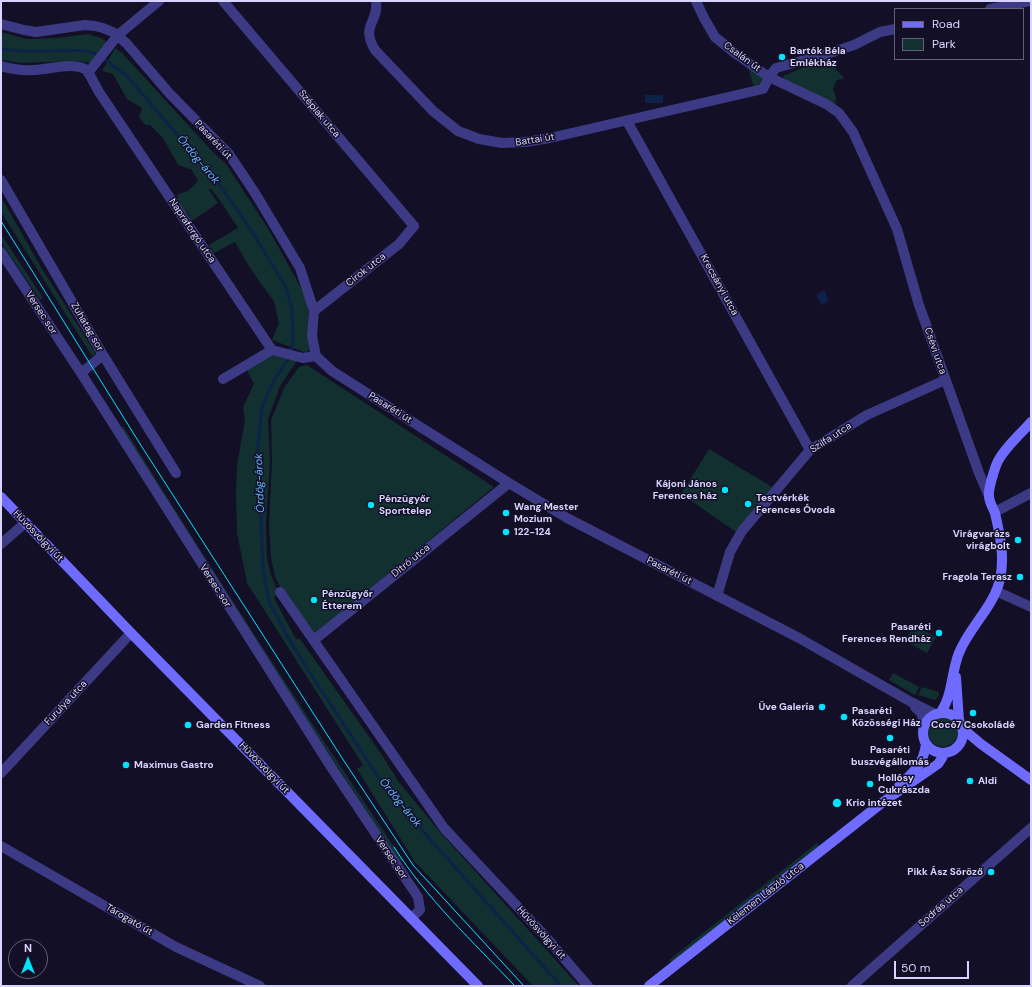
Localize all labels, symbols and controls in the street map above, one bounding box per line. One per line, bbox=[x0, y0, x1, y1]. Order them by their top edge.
legend bbox=[894, 8, 1024, 60]
text: Road bbox=[932, 16, 960, 32]
text: Park bbox=[932, 36, 956, 52]
street label: Csalán út bbox=[721, 39, 763, 75]
place label: Bartók Béla Emlékház bbox=[790, 45, 846, 68]
marker: Bartók Béla Emlékház bbox=[777, 52, 787, 62]
street label: Széplak utca bbox=[296, 88, 342, 140]
street label: Pasaréti út bbox=[192, 118, 234, 162]
street label: Battai út bbox=[515, 131, 555, 149]
water label: Ördög-árok bbox=[174, 133, 222, 187]
street label: Napraforgó utca bbox=[166, 197, 218, 265]
street label: Cirok utca bbox=[344, 251, 388, 289]
street label: Krecsányi utca bbox=[697, 252, 741, 318]
street label: Versec sor bbox=[23, 289, 59, 337]
street label: Zuhatag sor bbox=[68, 300, 106, 354]
street label: Csévi utca bbox=[921, 326, 949, 376]
street label: Pasaréti út bbox=[366, 390, 414, 426]
street label: Szilfa utca bbox=[808, 420, 854, 456]
water label: Ördög-árok bbox=[252, 453, 268, 513]
place label: Kájoni János Ferences ház bbox=[653, 478, 717, 502]
marker: Kájoni János Ferences ház bbox=[720, 485, 730, 495]
place label: Testvérkék Ferences Óvoda bbox=[756, 492, 835, 516]
place label: Pénzügyőr Sporttelep bbox=[379, 493, 432, 516]
marker: Testvérkék Ferences Óvoda bbox=[743, 499, 753, 509]
marker: Pénzügyőr Sporttelep bbox=[366, 500, 376, 510]
place label: Wang Mester Mozium bbox=[514, 501, 578, 524]
street label: Hűvösvölgyi út bbox=[10, 508, 66, 564]
marker: Wang Mester Mozium bbox=[501, 508, 511, 518]
place label: 122-124 bbox=[514, 526, 551, 538]
marker: 122-124 bbox=[501, 527, 511, 537]
place label: Virágvarázs virágbolt bbox=[953, 528, 1010, 552]
marker: Virágvarázs virágbolt bbox=[1013, 535, 1023, 545]
street label: Ditró utca bbox=[389, 542, 433, 580]
street label: Pasaréti út bbox=[644, 555, 694, 587]
street label: Versec sor bbox=[197, 562, 233, 610]
place label: Fragola Terasz bbox=[942, 571, 1012, 583]
marker: Fragola Terasz bbox=[1015, 572, 1025, 582]
place label: Pénzügyőr Étterem bbox=[322, 588, 373, 612]
marker: Pénzügyőr Étterem bbox=[309, 595, 319, 605]
place label: Pasaréti Ferences Rendház bbox=[842, 621, 931, 644]
marker: Pasaréti Ferences Rendház bbox=[934, 628, 944, 638]
street label: Furulya utca bbox=[42, 678, 90, 728]
place label: Üve Galería bbox=[758, 701, 814, 713]
marker: Üve Galería bbox=[817, 702, 827, 712]
place label: Pasaréti Közösségi Ház bbox=[852, 705, 921, 728]
marker: Cocó7 Csokoládé bbox=[968, 708, 978, 718]
marker: Pasaréti Közösségi Ház bbox=[839, 712, 849, 722]
place label: Garden Fitness bbox=[196, 719, 270, 731]
place label: Cocó7 Csokoládé bbox=[931, 719, 1015, 731]
marker: Garden Fitness bbox=[183, 720, 193, 730]
marker: Pasaréti buszvégállomás bbox=[885, 733, 895, 743]
street label: Hűvösvölgyi út bbox=[236, 740, 292, 796]
place label: Pasaréti buszvégállomás bbox=[851, 744, 929, 768]
place label: Maximus Gastro bbox=[134, 759, 214, 771]
marker: Maximus Gastro bbox=[121, 760, 131, 770]
place label: Hollósy Cukrászda bbox=[878, 772, 930, 796]
place label: Aldi bbox=[978, 775, 997, 787]
water label: Ördög-árok bbox=[376, 776, 424, 830]
marker: Aldi bbox=[965, 776, 975, 786]
marker: Hollósy Cukrászda bbox=[865, 779, 875, 789]
marker: Krio intézet bbox=[831, 797, 843, 809]
place label: Krio intézet bbox=[846, 797, 902, 809]
street label: Versec sor bbox=[372, 834, 410, 882]
street label: Kelemen László utca bbox=[725, 860, 807, 928]
place label: Pikk Ász Söröző bbox=[907, 866, 983, 878]
marker: Pikk Ász Söröző bbox=[986, 867, 996, 877]
street label: Sodrás utca bbox=[916, 884, 966, 930]
street label: Tárogató út bbox=[103, 902, 155, 938]
street label: Hűvösvölgyi út bbox=[514, 904, 568, 962]
north arrow bbox=[8, 939, 48, 979]
text: N bbox=[24, 941, 32, 955]
scale bar bbox=[896, 953, 971, 979]
text: 50 m bbox=[901, 960, 930, 976]

